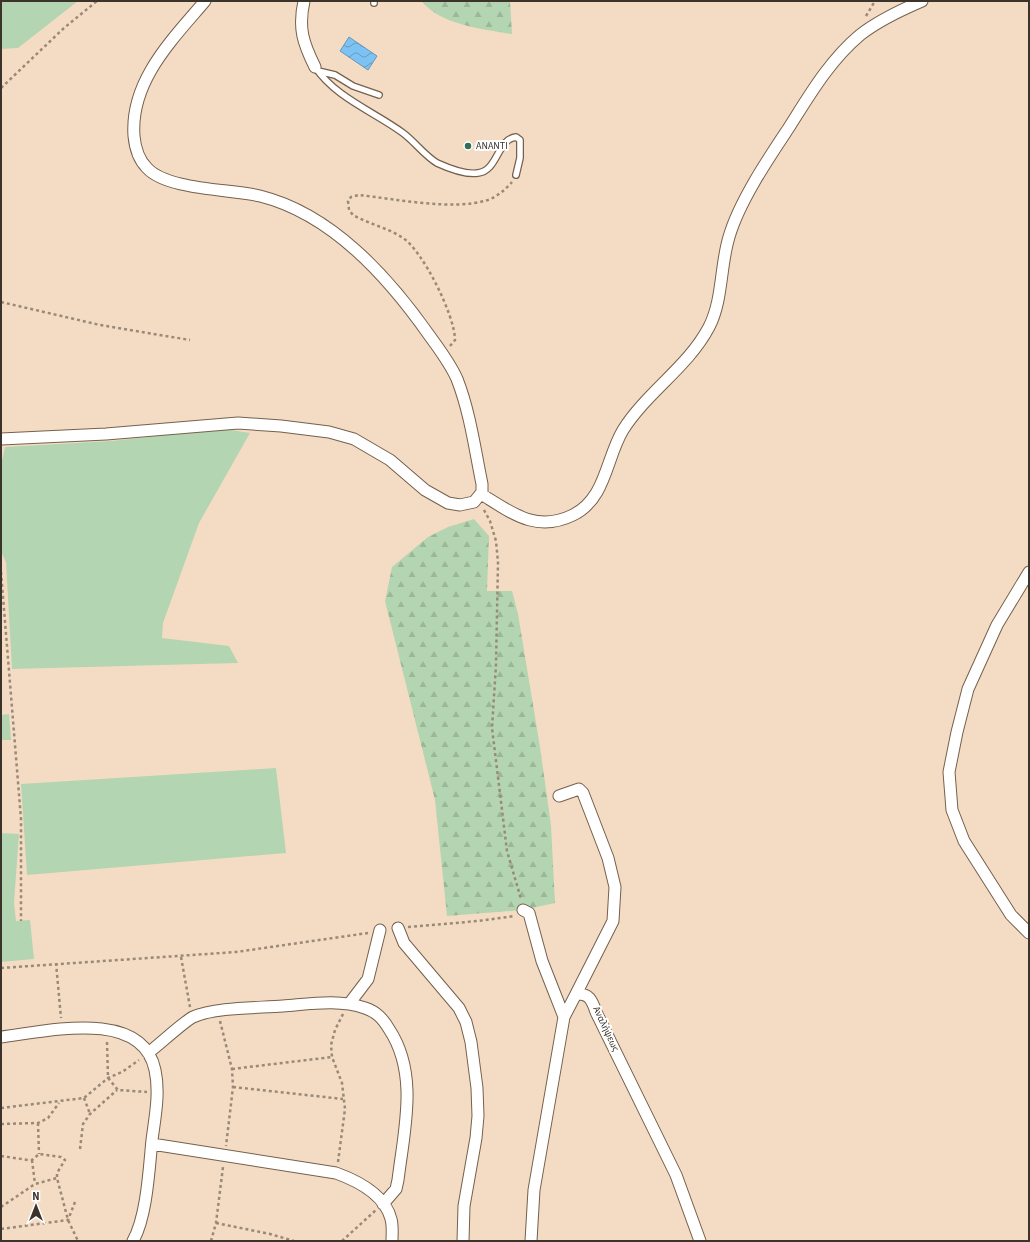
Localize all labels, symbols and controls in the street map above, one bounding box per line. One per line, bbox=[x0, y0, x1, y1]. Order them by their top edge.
place label: ΑΝΑΝΤΙ bbox=[476, 139, 508, 153]
marker: ΑΝΑΝΤΙ bbox=[463, 141, 473, 151]
street label: Αναλήψεως bbox=[589, 1004, 623, 1055]
north arrow bbox=[16, 1186, 56, 1226]
text: N bbox=[32, 1189, 40, 1204]

